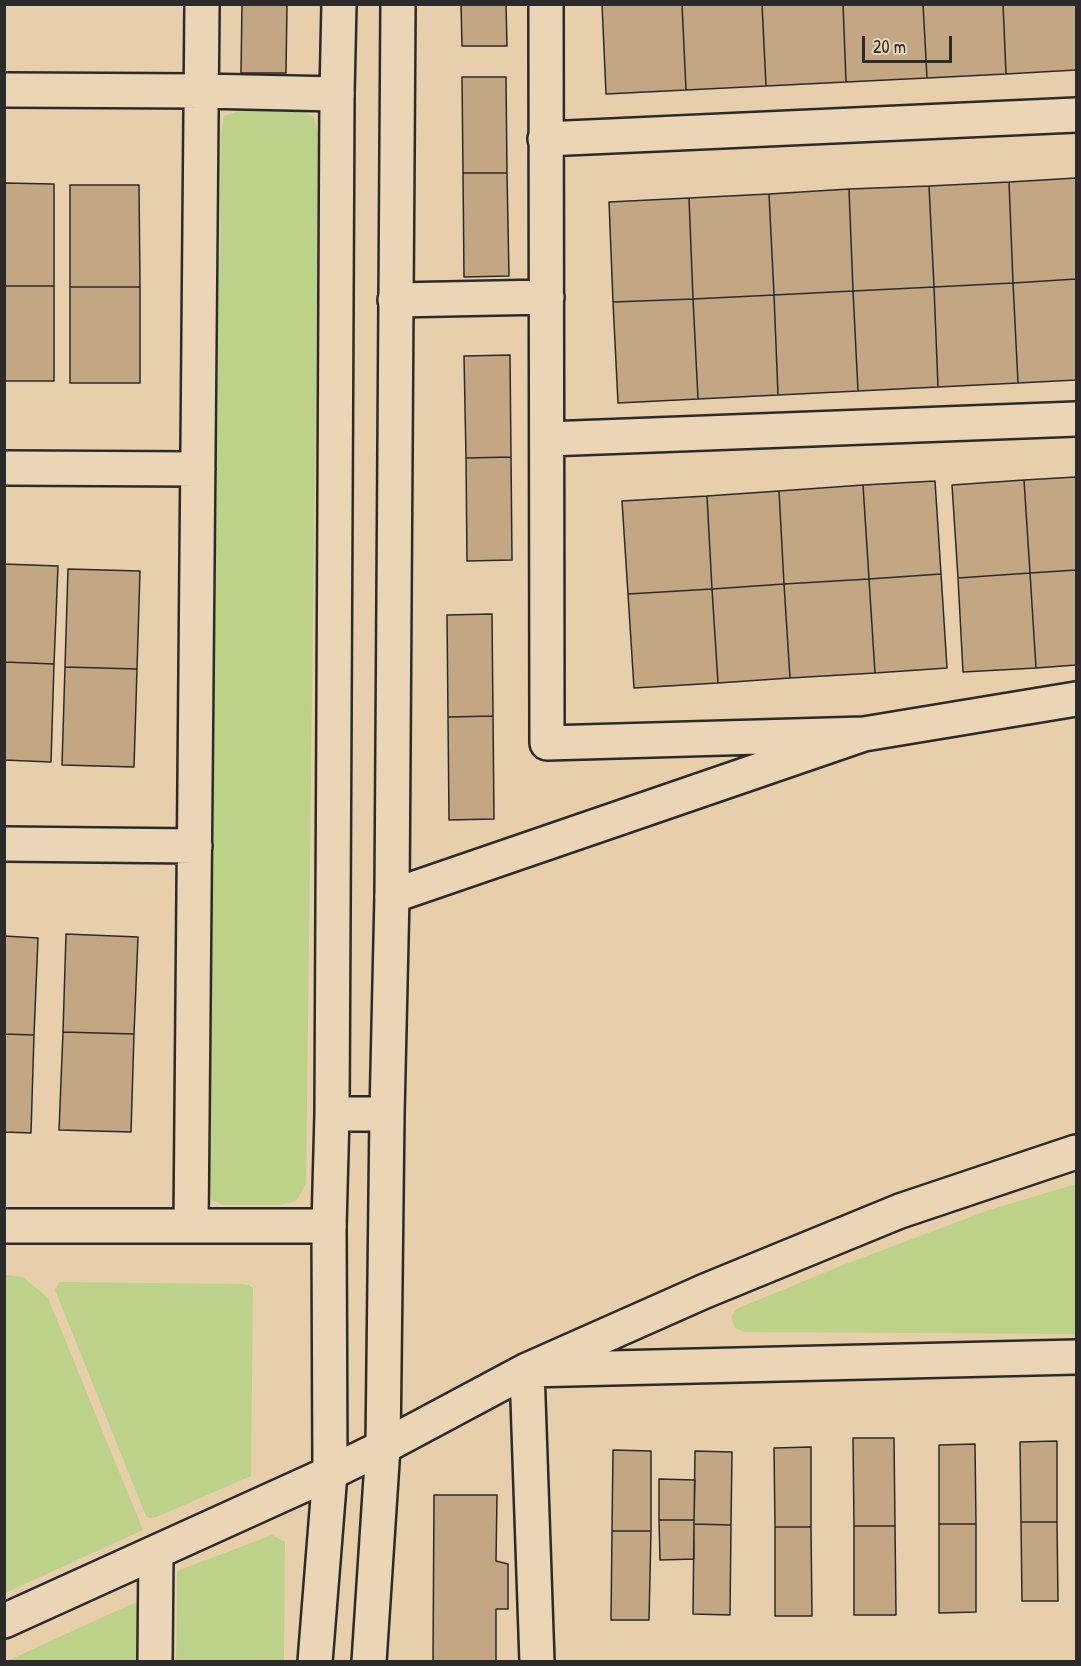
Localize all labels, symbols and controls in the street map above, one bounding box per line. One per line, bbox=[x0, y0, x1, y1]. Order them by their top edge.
scale bar bbox=[865, 24, 955, 62]
text: 20 m bbox=[873, 34, 906, 59]

